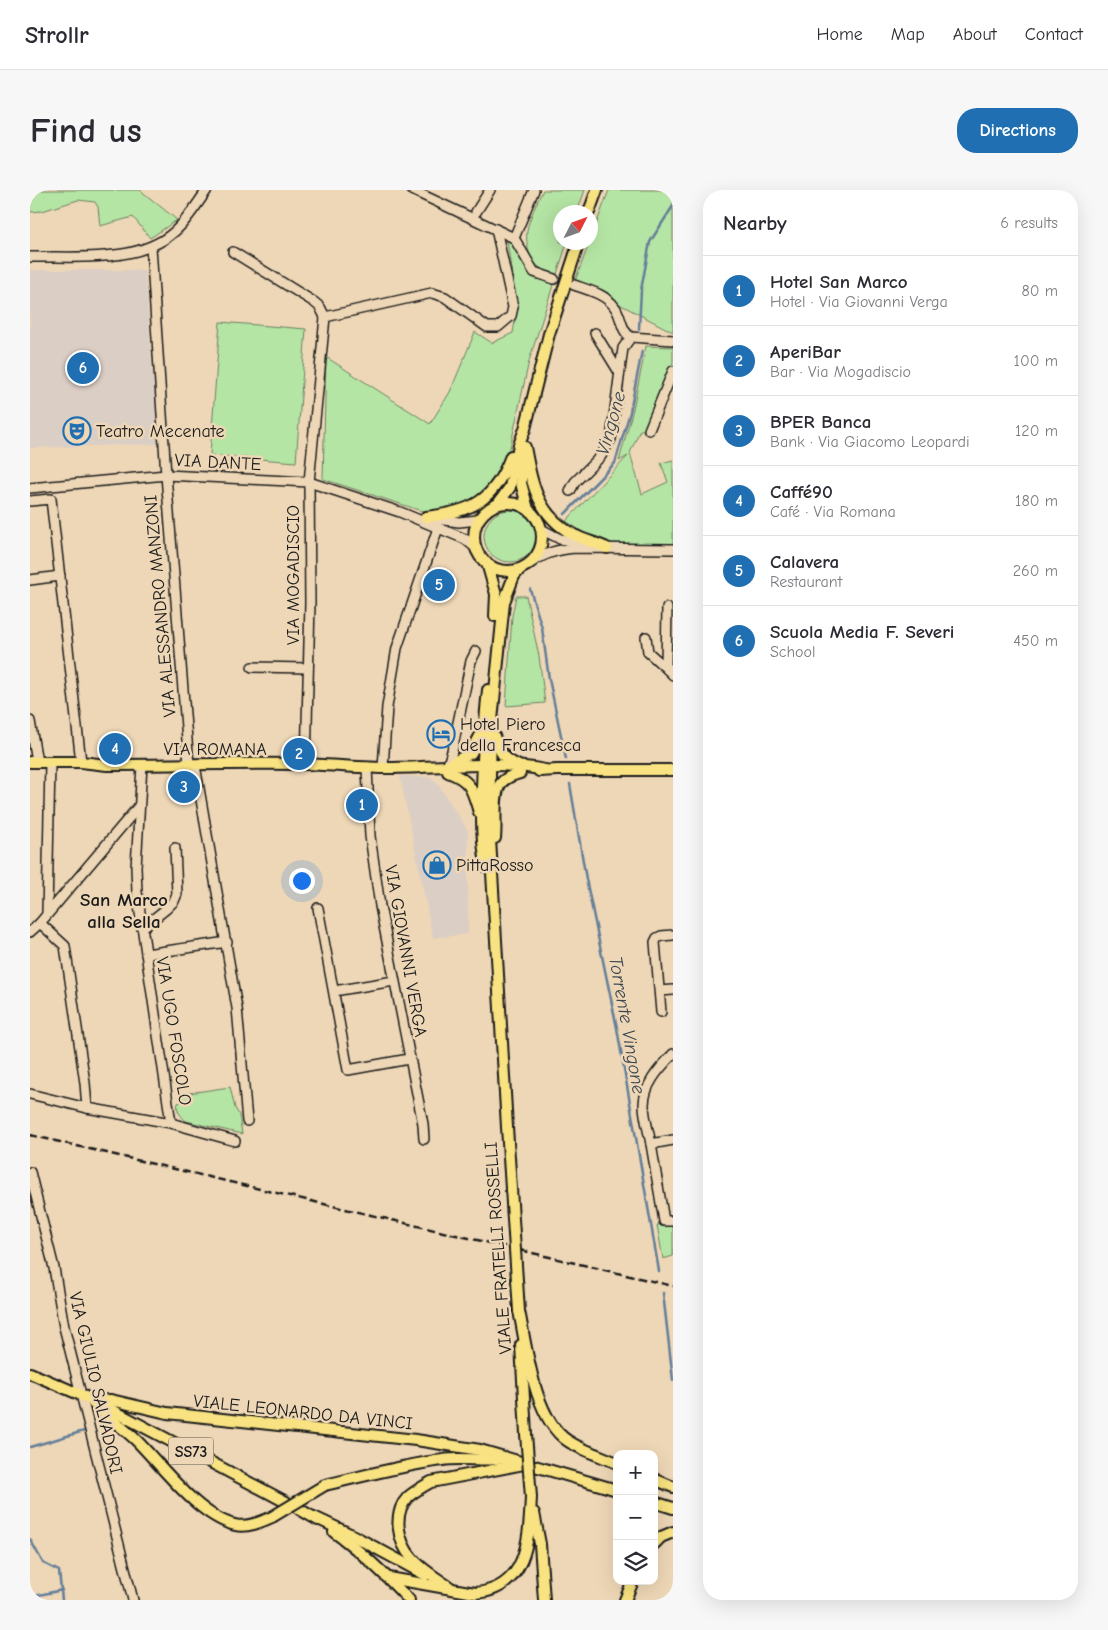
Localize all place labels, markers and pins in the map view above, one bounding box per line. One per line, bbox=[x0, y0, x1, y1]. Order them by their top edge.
pin: 6 bbox=[67, 349, 99, 387]
theatre icon: Teatro Mecenate bbox=[62, 416, 92, 446]
place label: Teatro Mecenate bbox=[96, 421, 224, 442]
pin: 5 bbox=[423, 566, 455, 604]
place label: Hotel Piero della Francesca bbox=[460, 714, 581, 756]
hotel icon: Hotel Piero della Francesca bbox=[426, 719, 456, 749]
pin: 4 bbox=[99, 730, 131, 768]
pin: 2 bbox=[283, 735, 315, 773]
pin: 3 bbox=[168, 768, 200, 806]
pin: 1 bbox=[346, 786, 378, 824]
shop icon: PittaRosso bbox=[422, 850, 452, 880]
place label: PittaRosso bbox=[456, 855, 534, 876]

